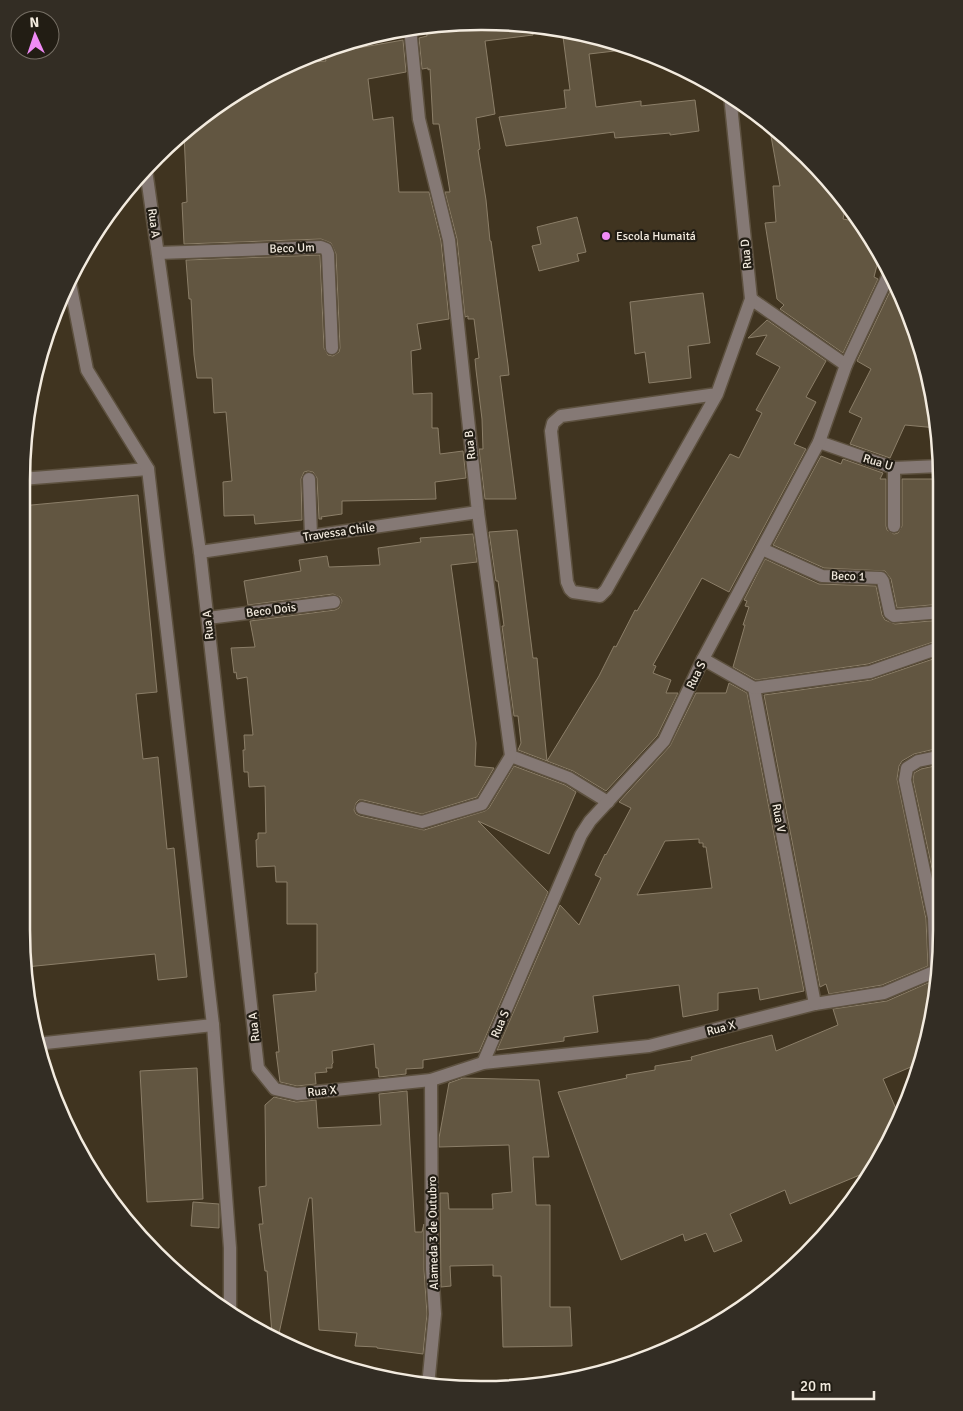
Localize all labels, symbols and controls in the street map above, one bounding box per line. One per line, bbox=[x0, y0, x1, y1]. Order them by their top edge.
north arrow bbox=[10, 10, 60, 60]
text: N bbox=[29, 14, 40, 31]
street label: Rua A bbox=[144, 207, 163, 239]
place label: Escola Humaitá bbox=[616, 229, 696, 244]
marker: Escola Humaitá bbox=[600, 230, 612, 242]
street label: Rua D bbox=[737, 238, 756, 270]
street label: Beco Um bbox=[269, 240, 315, 257]
street label: Rua B bbox=[461, 429, 479, 460]
street label: Rua U bbox=[861, 451, 895, 474]
street label: Travessa Chile bbox=[302, 520, 376, 545]
street label: Beco 1 bbox=[831, 568, 865, 585]
street label: Beco Dois bbox=[245, 600, 297, 621]
street label: Rua A bbox=[199, 609, 218, 640]
street label: Rua S bbox=[683, 659, 710, 691]
street label: Rua V bbox=[768, 802, 789, 834]
street label: Rua S bbox=[488, 1008, 513, 1040]
street label: Rua A bbox=[245, 1011, 264, 1042]
street label: Rua X bbox=[705, 1018, 737, 1039]
street label: Rua X bbox=[307, 1083, 337, 1100]
street label: Alameda 3 de Outubro bbox=[425, 1176, 442, 1290]
scale bar bbox=[793, 1368, 874, 1400]
text: 20 m bbox=[800, 1377, 831, 1395]

